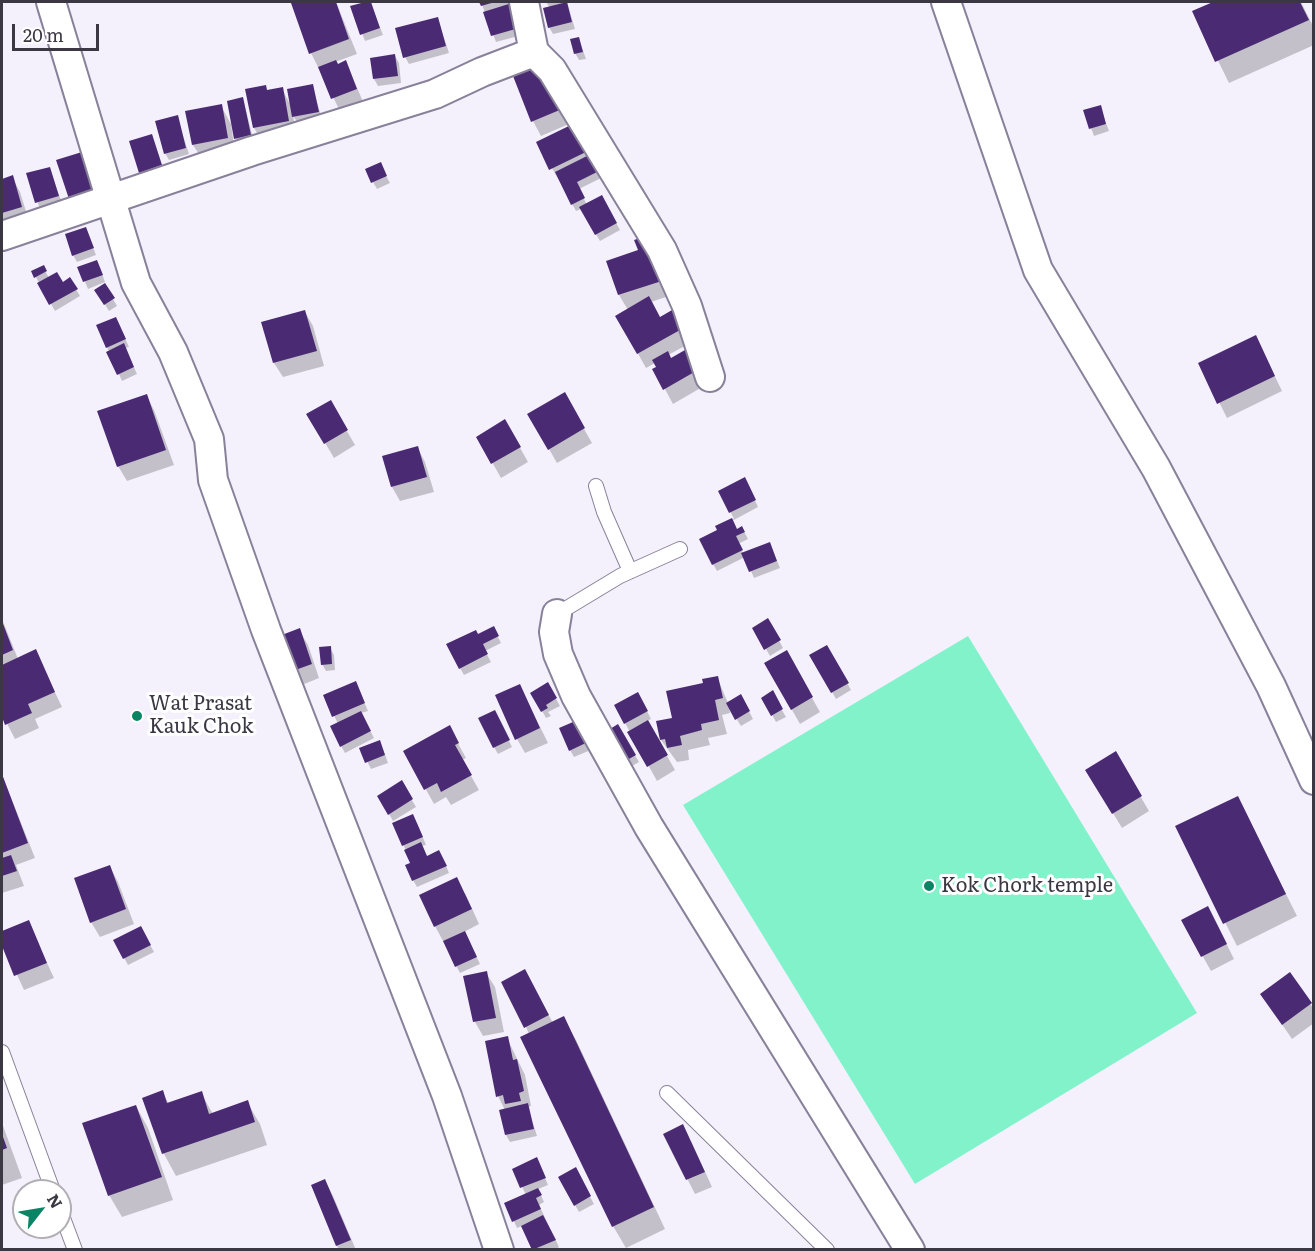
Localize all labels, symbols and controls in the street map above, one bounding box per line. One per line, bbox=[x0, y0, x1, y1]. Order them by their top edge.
scale bar bbox=[15, 12, 102, 50]
text: 20 m bbox=[23, 21, 64, 48]
place label: Wat Prasat Kauk Chok bbox=[149, 692, 253, 739]
marker: Wat Prasat Kauk Chok bbox=[130, 709, 144, 723]
place label: Kok Chork temple bbox=[941, 874, 1113, 898]
marker: Kok Chork temple bbox=[922, 879, 936, 893]
north arrow bbox=[12, 1179, 72, 1239]
text: N bbox=[42, 1189, 69, 1213]

